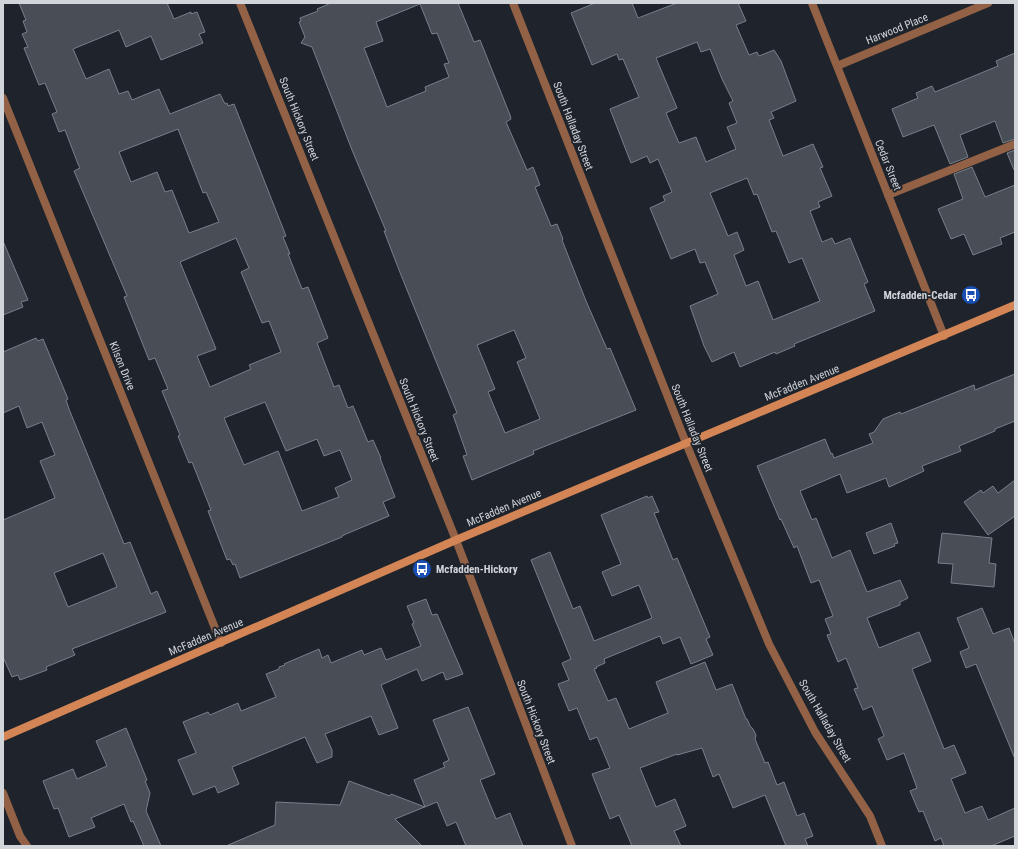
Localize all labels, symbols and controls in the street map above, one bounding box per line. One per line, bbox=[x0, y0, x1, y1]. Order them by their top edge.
street label: Harwood Place bbox=[864, 11, 930, 47]
street label: South Hickory Street bbox=[276, 75, 322, 163]
street label: South Halladay Street bbox=[550, 80, 596, 172]
street label: Cedar Street bbox=[872, 138, 904, 192]
bus stop icon: Mcfadden-Cedar bbox=[960, 284, 982, 306]
place label: Mcfadden-Cedar bbox=[883, 289, 957, 302]
street label: Kilson Drive bbox=[106, 340, 138, 392]
street label: McFadden Avenue bbox=[763, 362, 841, 404]
street label: South Hickory Street bbox=[396, 376, 442, 464]
street label: South Halladay Street bbox=[668, 382, 716, 474]
street label: McFadden Avenue bbox=[465, 487, 543, 529]
bus stop icon: Mcfadden-Hickory bbox=[411, 558, 433, 580]
place label: Mcfadden-Hickory bbox=[436, 563, 518, 576]
street label: McFadden Avenue bbox=[167, 616, 245, 658]
street label: South Halladay Street bbox=[796, 677, 854, 765]
street label: South Hickory Street bbox=[514, 678, 558, 766]

